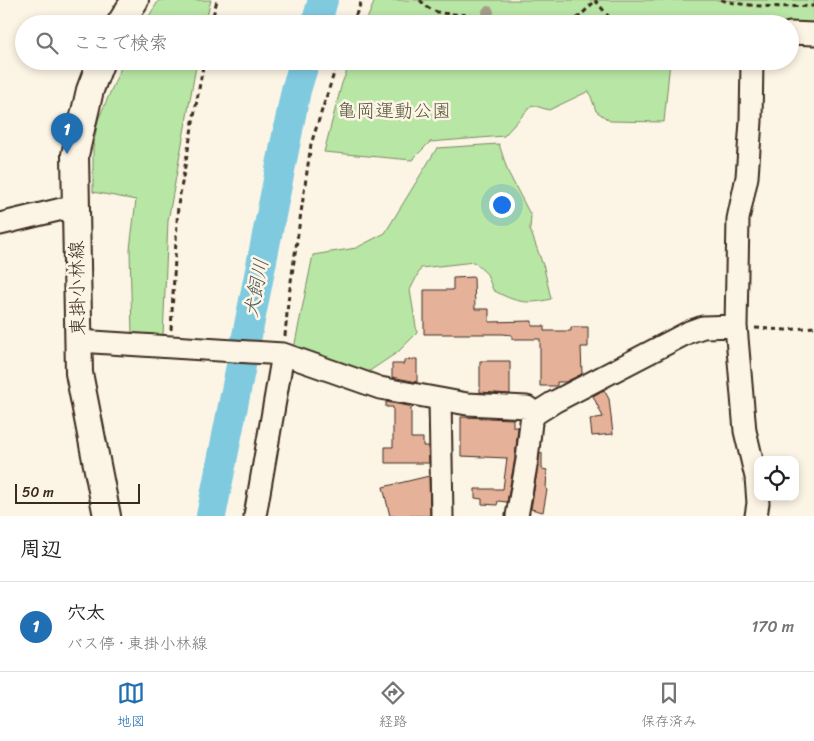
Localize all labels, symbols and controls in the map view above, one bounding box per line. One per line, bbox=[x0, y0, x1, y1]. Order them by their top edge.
search box bbox=[15, 15, 799, 70]
text: ここで検索 bbox=[73, 26, 168, 59]
icon: search bbox=[33, 29, 61, 57]
park label: 亀岡運動公園 bbox=[337, 94, 451, 127]
pin: 1 bbox=[51, 113, 83, 154]
your location bbox=[489, 192, 515, 218]
street label: 東掛小林線 bbox=[60, 240, 94, 336]
water label: 犬飼川 bbox=[233, 255, 279, 321]
map controls bbox=[754, 456, 799, 501]
button: locate bbox=[754, 456, 799, 501]
text: 50 m bbox=[22, 480, 54, 505]
scale bar bbox=[15, 481, 140, 504]
text: 周辺 bbox=[20, 530, 62, 568]
text: 穴太 bbox=[67, 596, 105, 629]
text: 1 bbox=[33, 612, 39, 641]
text: 170 m bbox=[751, 612, 794, 641]
text: バス停 · 東掛小林線 bbox=[67, 629, 208, 658]
tab: 地図 bbox=[117, 679, 145, 734]
tab: 経路 bbox=[379, 679, 407, 734]
tab: 保存済み bbox=[641, 679, 697, 734]

